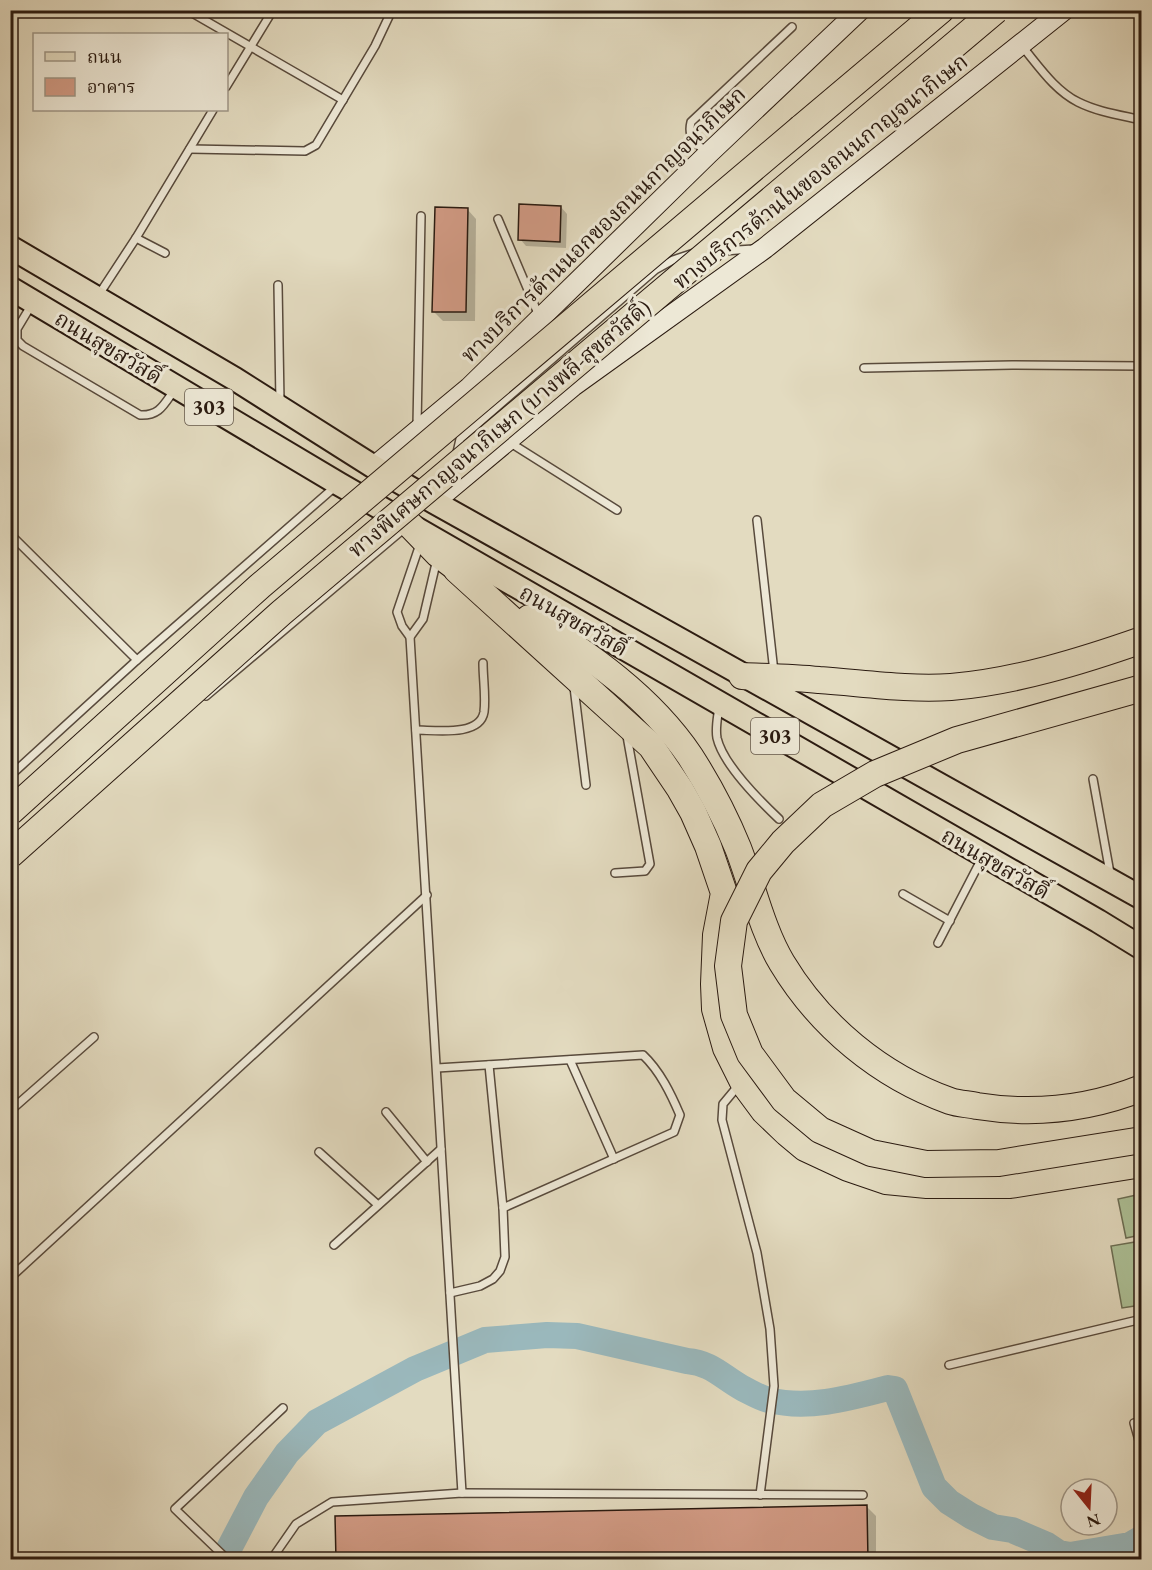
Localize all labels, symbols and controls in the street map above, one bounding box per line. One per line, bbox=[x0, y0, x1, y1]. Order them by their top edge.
legend bbox=[33, 33, 228, 111]
text: ถนน bbox=[87, 45, 122, 68]
street label: ทางบริการด้านในของถนนกาญจนาภิเษก bbox=[667, 47, 974, 296]
text: อาคาร bbox=[87, 75, 136, 98]
street label: ทางบริการด้านนอกของถนนกาญจนาภิเษก bbox=[455, 80, 752, 369]
street label: ทางพิเศษกาญจนาภิเษก (บางพลี-สุขสวัสดิ์) bbox=[341, 292, 657, 564]
street label: ถนนสุขสวัสดิ์ bbox=[49, 303, 170, 392]
road number: 303 bbox=[185, 389, 233, 425]
street label: ถนนสุขสวัสดิ์ bbox=[514, 576, 635, 664]
road number: 303 bbox=[751, 718, 799, 754]
street label: ถนนสุขสวัสดิ์ bbox=[936, 819, 1057, 907]
north arrow bbox=[1059, 1477, 1119, 1537]
text: N bbox=[1084, 1509, 1103, 1533]

